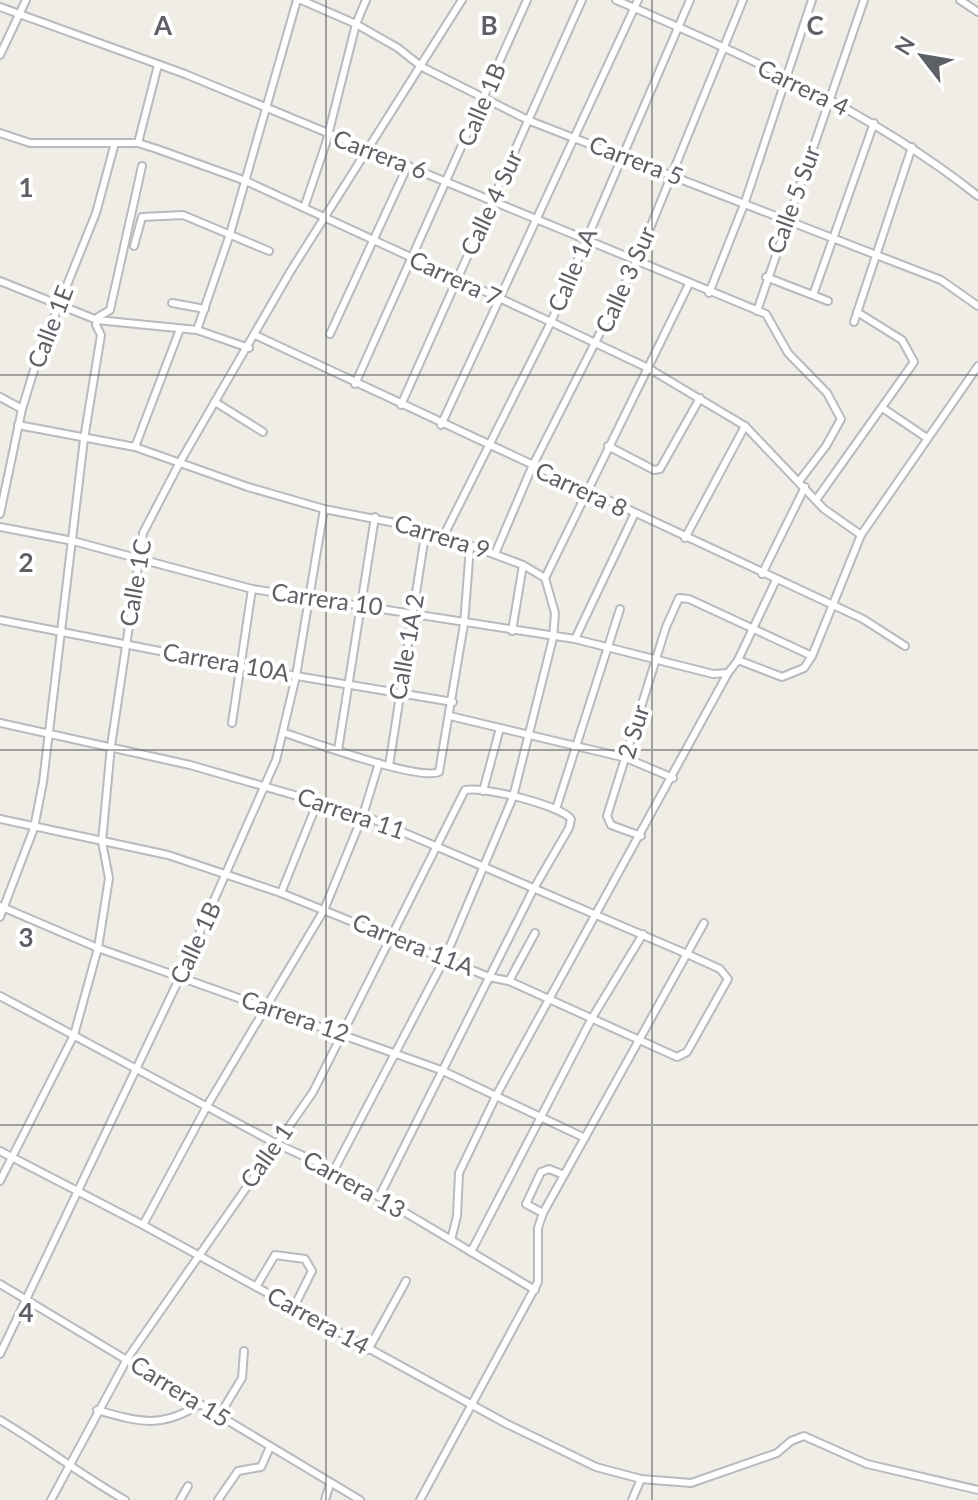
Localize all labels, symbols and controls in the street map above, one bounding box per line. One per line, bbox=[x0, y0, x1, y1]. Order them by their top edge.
text: A bbox=[153, 9, 173, 41]
text: B bbox=[480, 9, 498, 41]
text: C bbox=[806, 9, 824, 41]
north arrow bbox=[882, 16, 962, 96]
text: N bbox=[888, 31, 920, 60]
street label: Carrera 4 bbox=[753, 52, 854, 121]
street label: Calle 1B bbox=[450, 58, 511, 150]
street label: Carrera 6 bbox=[330, 122, 432, 185]
street label: Carrera 5 bbox=[586, 128, 688, 191]
street label: Calle 5 Sur bbox=[760, 141, 826, 258]
street label: Calle 4 Sur bbox=[454, 145, 528, 260]
text: 1 bbox=[18, 171, 34, 203]
street label: Calle 1A bbox=[541, 222, 603, 316]
street label: Calle 3 Sur bbox=[588, 222, 661, 337]
street label: Carrera 7 bbox=[405, 244, 506, 312]
street label: Calle 1E bbox=[21, 281, 79, 372]
street label: Carrera 8 bbox=[531, 455, 632, 523]
street label: Carrera 9 bbox=[391, 507, 494, 564]
street label: Calle 1C bbox=[113, 537, 156, 629]
text: 2 bbox=[18, 546, 34, 578]
street label: Carrera 10 bbox=[270, 576, 385, 621]
street label: Calle 1A 2 bbox=[382, 591, 429, 702]
street label: Carrera 10A bbox=[161, 636, 293, 687]
street label: 2 Sur bbox=[611, 701, 655, 762]
street label: Carrera 11 bbox=[294, 781, 409, 845]
street label: Calle 1B bbox=[163, 897, 226, 988]
street label: Carrera 11A bbox=[349, 906, 479, 981]
text: 3 bbox=[18, 921, 34, 953]
street label: Carrera 12 bbox=[238, 984, 353, 1048]
street label: Calle 1 bbox=[233, 1117, 298, 1193]
street label: Carrera 13 bbox=[299, 1144, 411, 1224]
street label: Carrera 14 bbox=[263, 1280, 375, 1360]
text: 4 bbox=[18, 1296, 34, 1328]
street label: Carrera 15 bbox=[126, 1349, 236, 1433]

